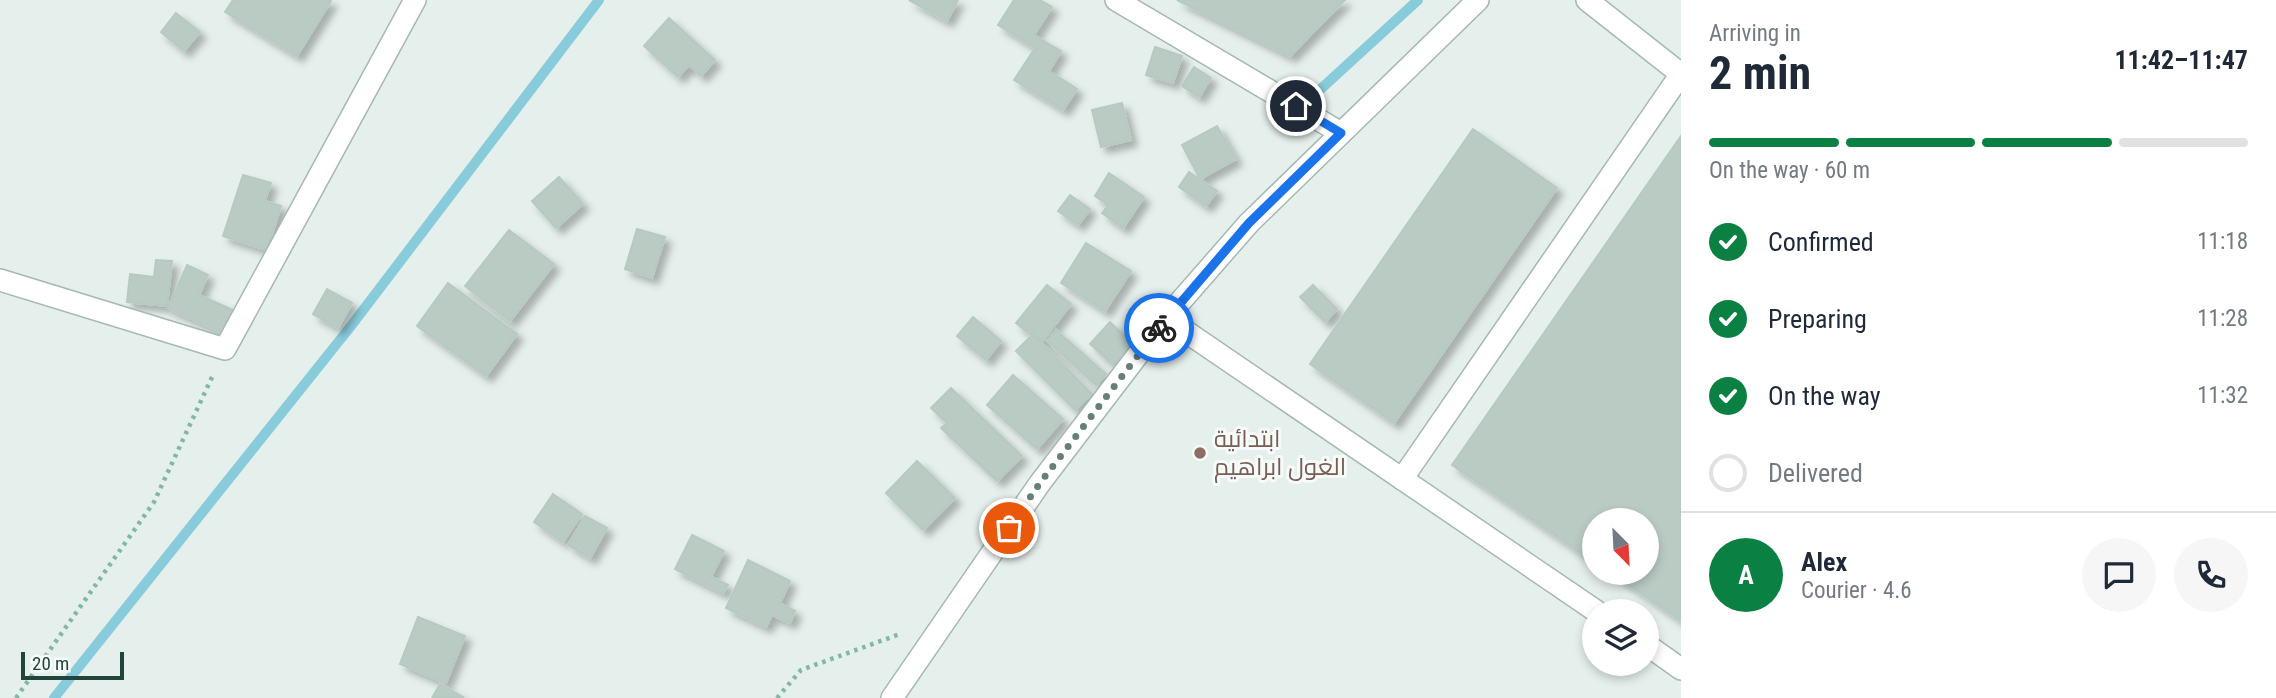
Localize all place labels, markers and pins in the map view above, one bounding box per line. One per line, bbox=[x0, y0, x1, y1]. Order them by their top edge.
pin bbox=[1266, 76, 1326, 136]
place label: ابتدائية الغول ابراهيم bbox=[1214, 425, 1346, 483]
marker: ابتدائية الغول ابراهيم bbox=[1192, 445, 1208, 461]
pin bbox=[979, 498, 1039, 558]

